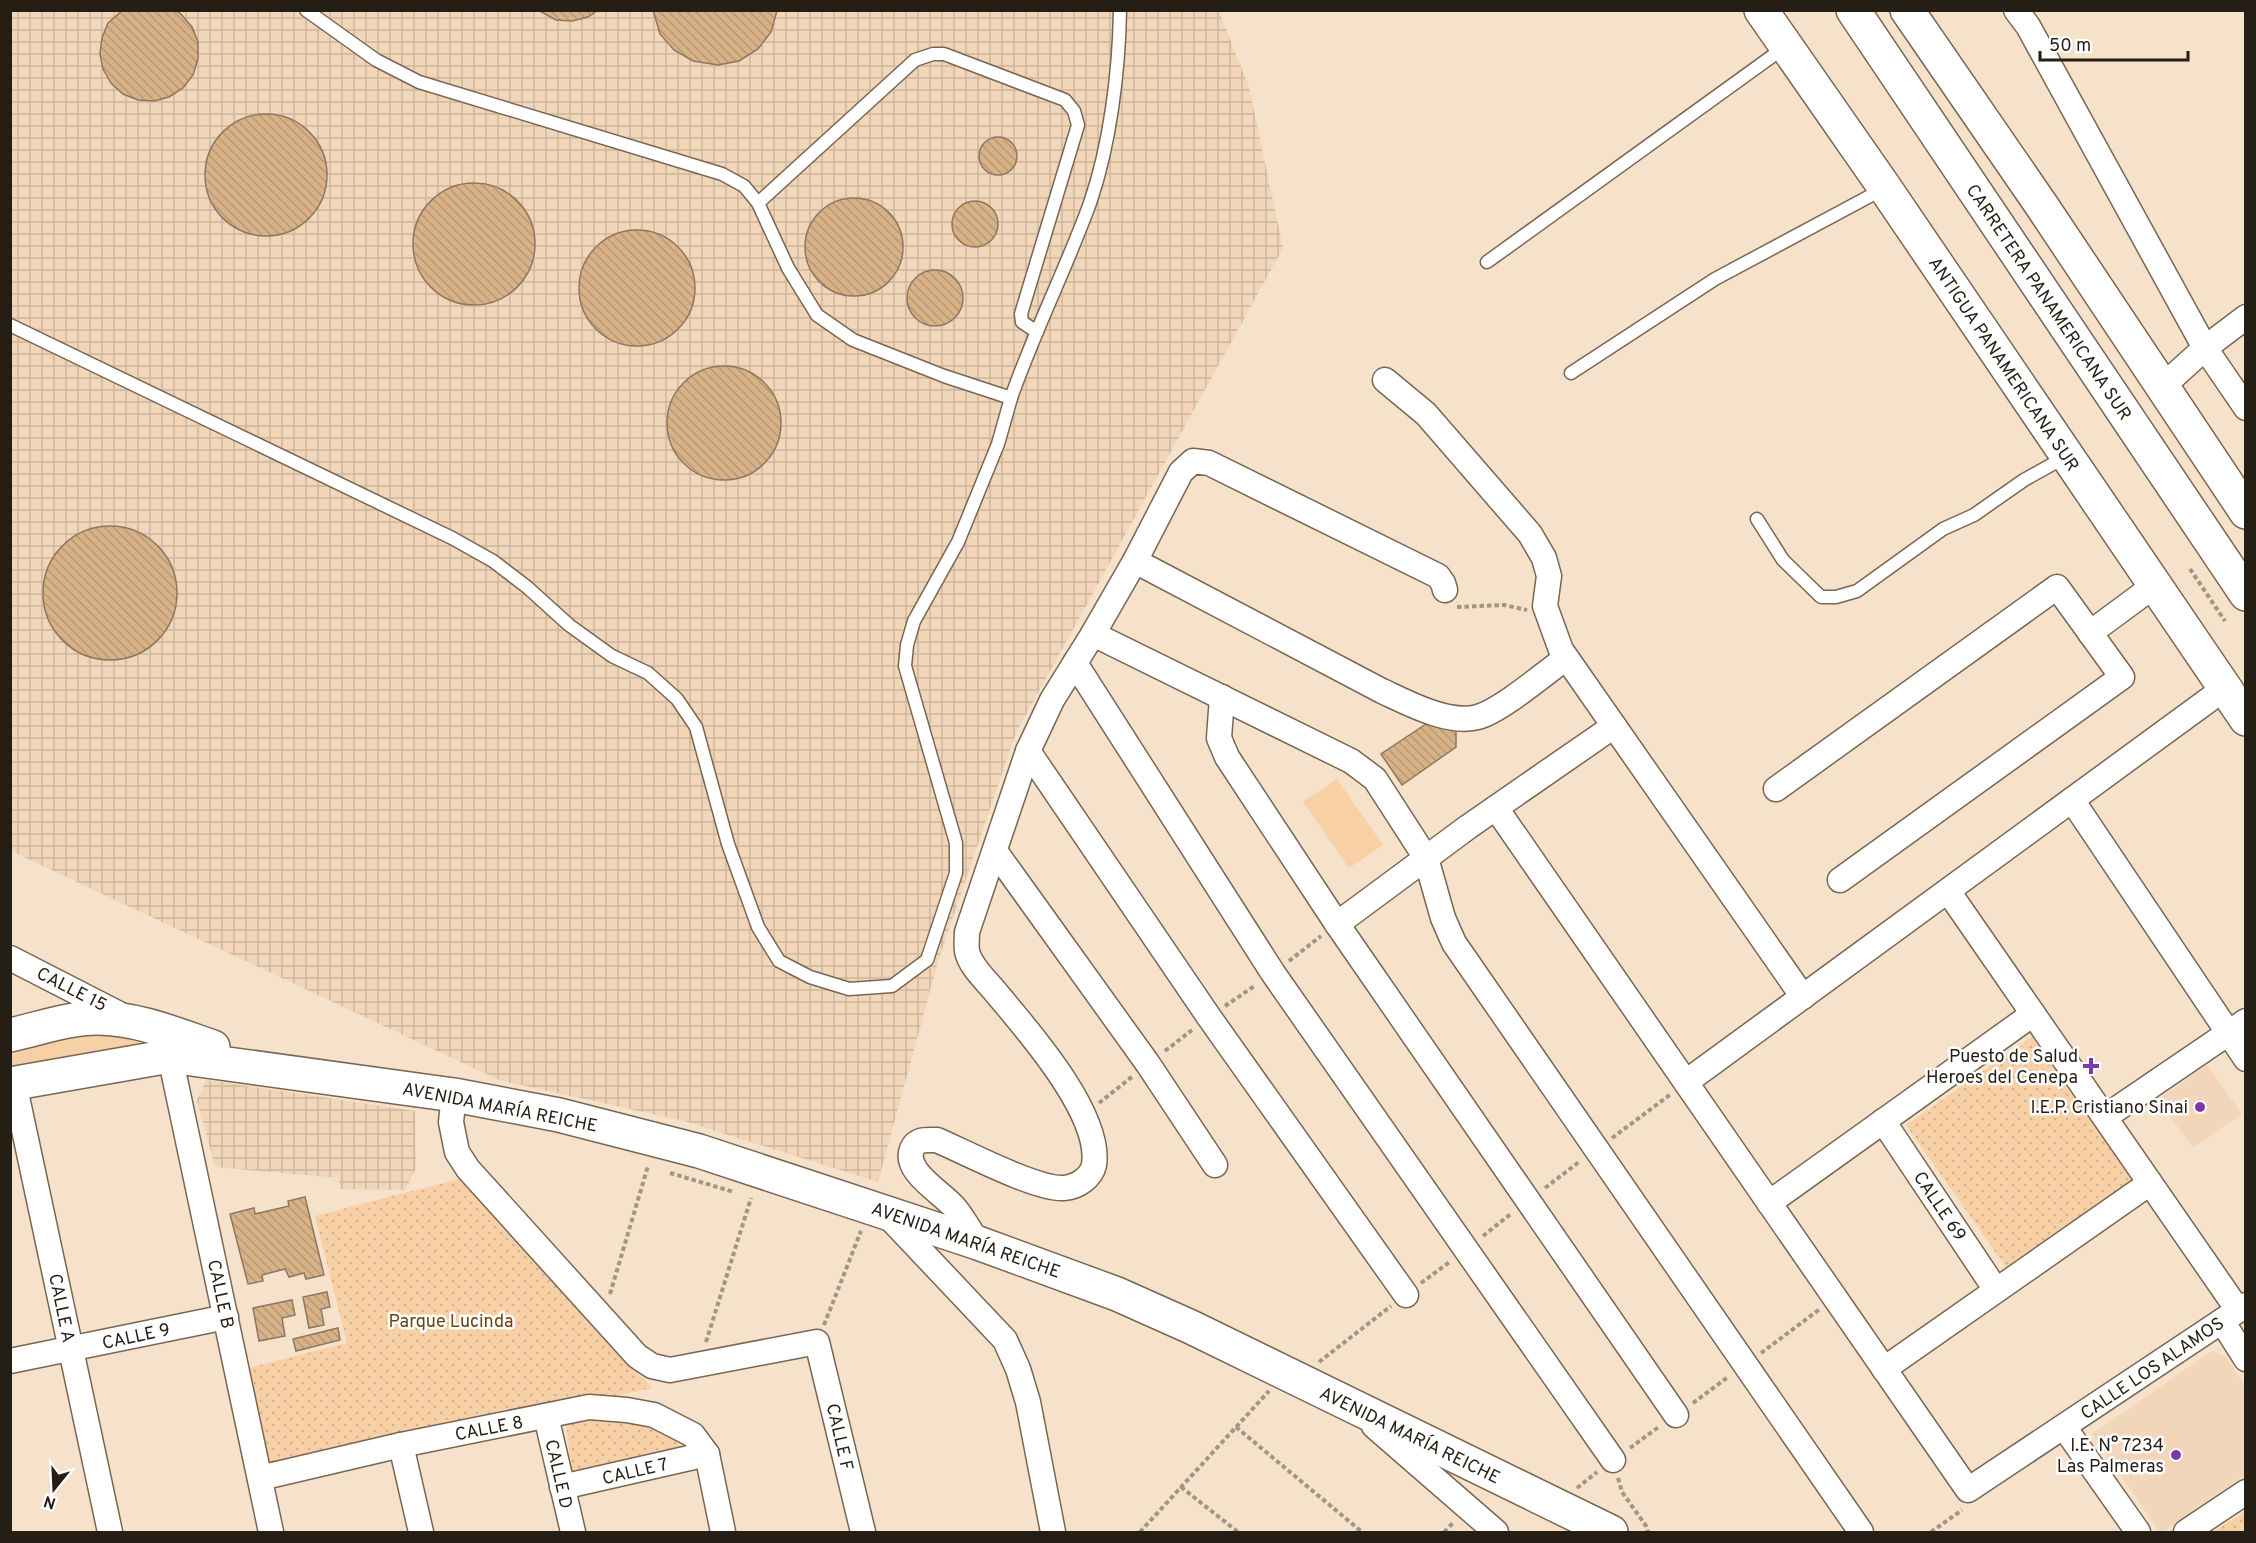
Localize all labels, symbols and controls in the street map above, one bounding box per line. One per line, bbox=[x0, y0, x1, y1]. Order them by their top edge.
scale bar bbox=[2040, 24, 2188, 62]
text: 50 m bbox=[2049, 35, 2091, 58]
street label: CARRETERA PANAMERICANA SUR bbox=[1960, 180, 2136, 425]
street label: ANTIGUA PANAMERICANA SUR bbox=[1922, 253, 2083, 477]
street label: CALLE 15 bbox=[32, 963, 110, 1018]
place label: Puesto de Salud Heroes del Cenepa bbox=[1926, 1046, 2078, 1090]
marker: Puesto de Salud Heroes del Cenepa bbox=[2082, 1057, 2100, 1075]
street label: AVENIDA MARÍA REICHE bbox=[400, 1076, 600, 1139]
place label: I.E.P. Cristiano Sinai bbox=[2030, 1097, 2188, 1120]
marker: I.E.P. Cristiano Sinai bbox=[2193, 1100, 2207, 1114]
street label: CALLE 69 bbox=[1907, 1168, 1970, 1246]
street label: AVENIDA MARÍA REICHE bbox=[868, 1196, 1064, 1285]
street label: CALLE B bbox=[201, 1258, 238, 1331]
street label: CALLE A bbox=[42, 1272, 79, 1345]
park label: Parque Lucinda bbox=[389, 1311, 514, 1334]
street label: CALLE LOS ALAMOS bbox=[2077, 1313, 2229, 1426]
street label: CALLE 9 bbox=[100, 1319, 172, 1356]
street label: AVENIDA MARÍA REICHE bbox=[1315, 1381, 1504, 1490]
street label: CALLE F bbox=[820, 1401, 857, 1473]
street label: CALLE 8 bbox=[453, 1412, 525, 1447]
place label: I.E. N° 7234 Las Palmeras bbox=[2057, 1435, 2164, 1479]
street label: CALLE D bbox=[538, 1437, 577, 1511]
marker: I.E. N° 7234 Las Palmeras bbox=[2169, 1448, 2183, 1462]
street label: CALLE 7 bbox=[600, 1454, 671, 1491]
north arrow bbox=[24, 1459, 84, 1519]
text: N bbox=[41, 1490, 59, 1513]

